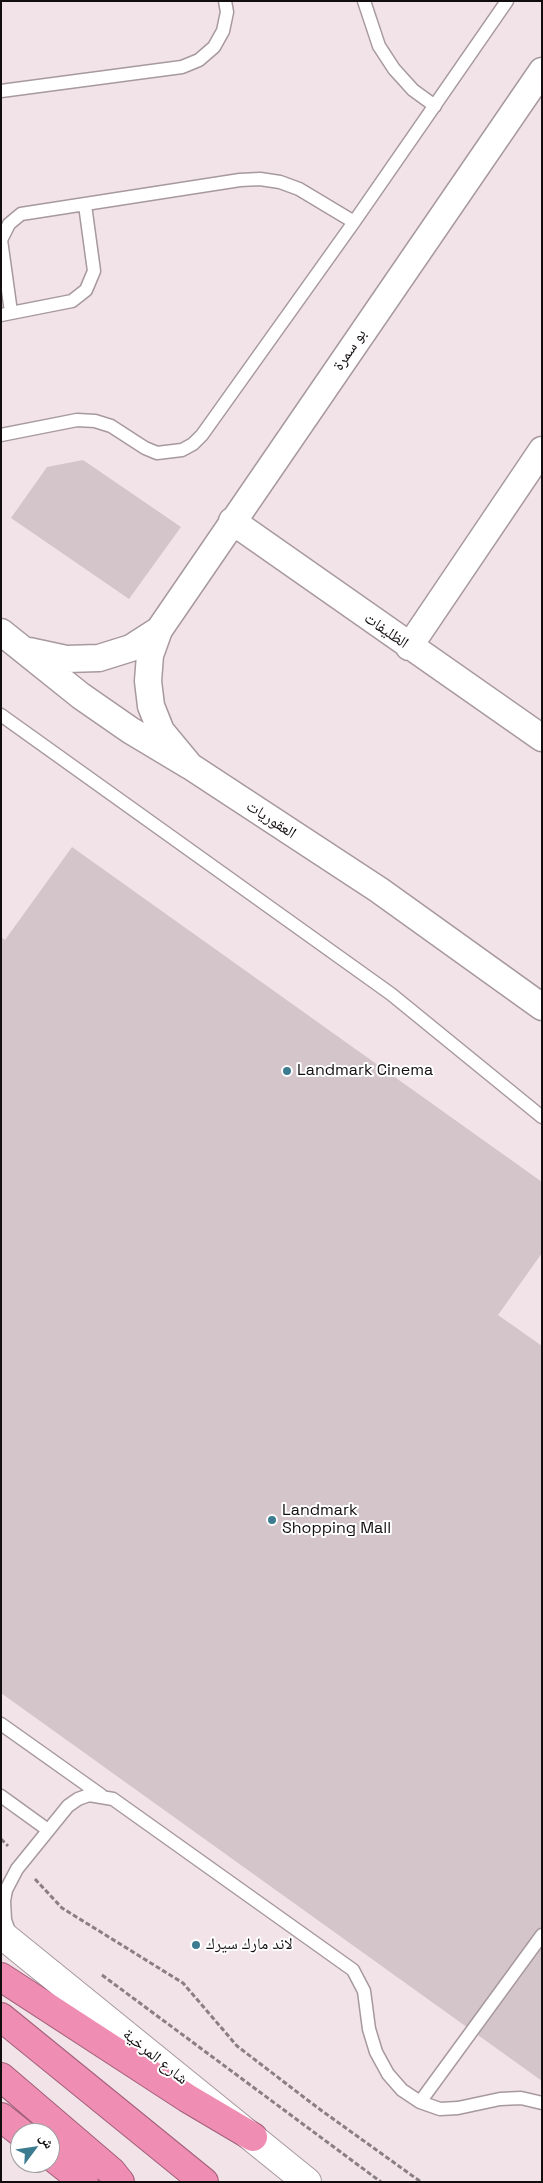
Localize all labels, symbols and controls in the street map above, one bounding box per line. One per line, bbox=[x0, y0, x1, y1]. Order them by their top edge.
street label: بو سمرة bbox=[329, 326, 371, 374]
street label: الظليفات bbox=[360, 609, 412, 653]
street label: العقوريات bbox=[242, 797, 300, 843]
place label: Landmark Cinema bbox=[297, 1061, 433, 1081]
marker: Landmark Cinema bbox=[281, 1065, 293, 1077]
place label: Landmark Shopping Mall bbox=[282, 1501, 391, 1539]
marker: Landmark Shopping Mall bbox=[266, 1514, 278, 1526]
place label: لاند مارك سيرك bbox=[206, 1935, 293, 1955]
marker: لاند مارك سيرك bbox=[190, 1939, 202, 1951]
street label: شارع المرخية bbox=[119, 2025, 191, 2089]
north arrow bbox=[10, 2123, 60, 2173]
text: ش bbox=[35, 2130, 59, 2152]

